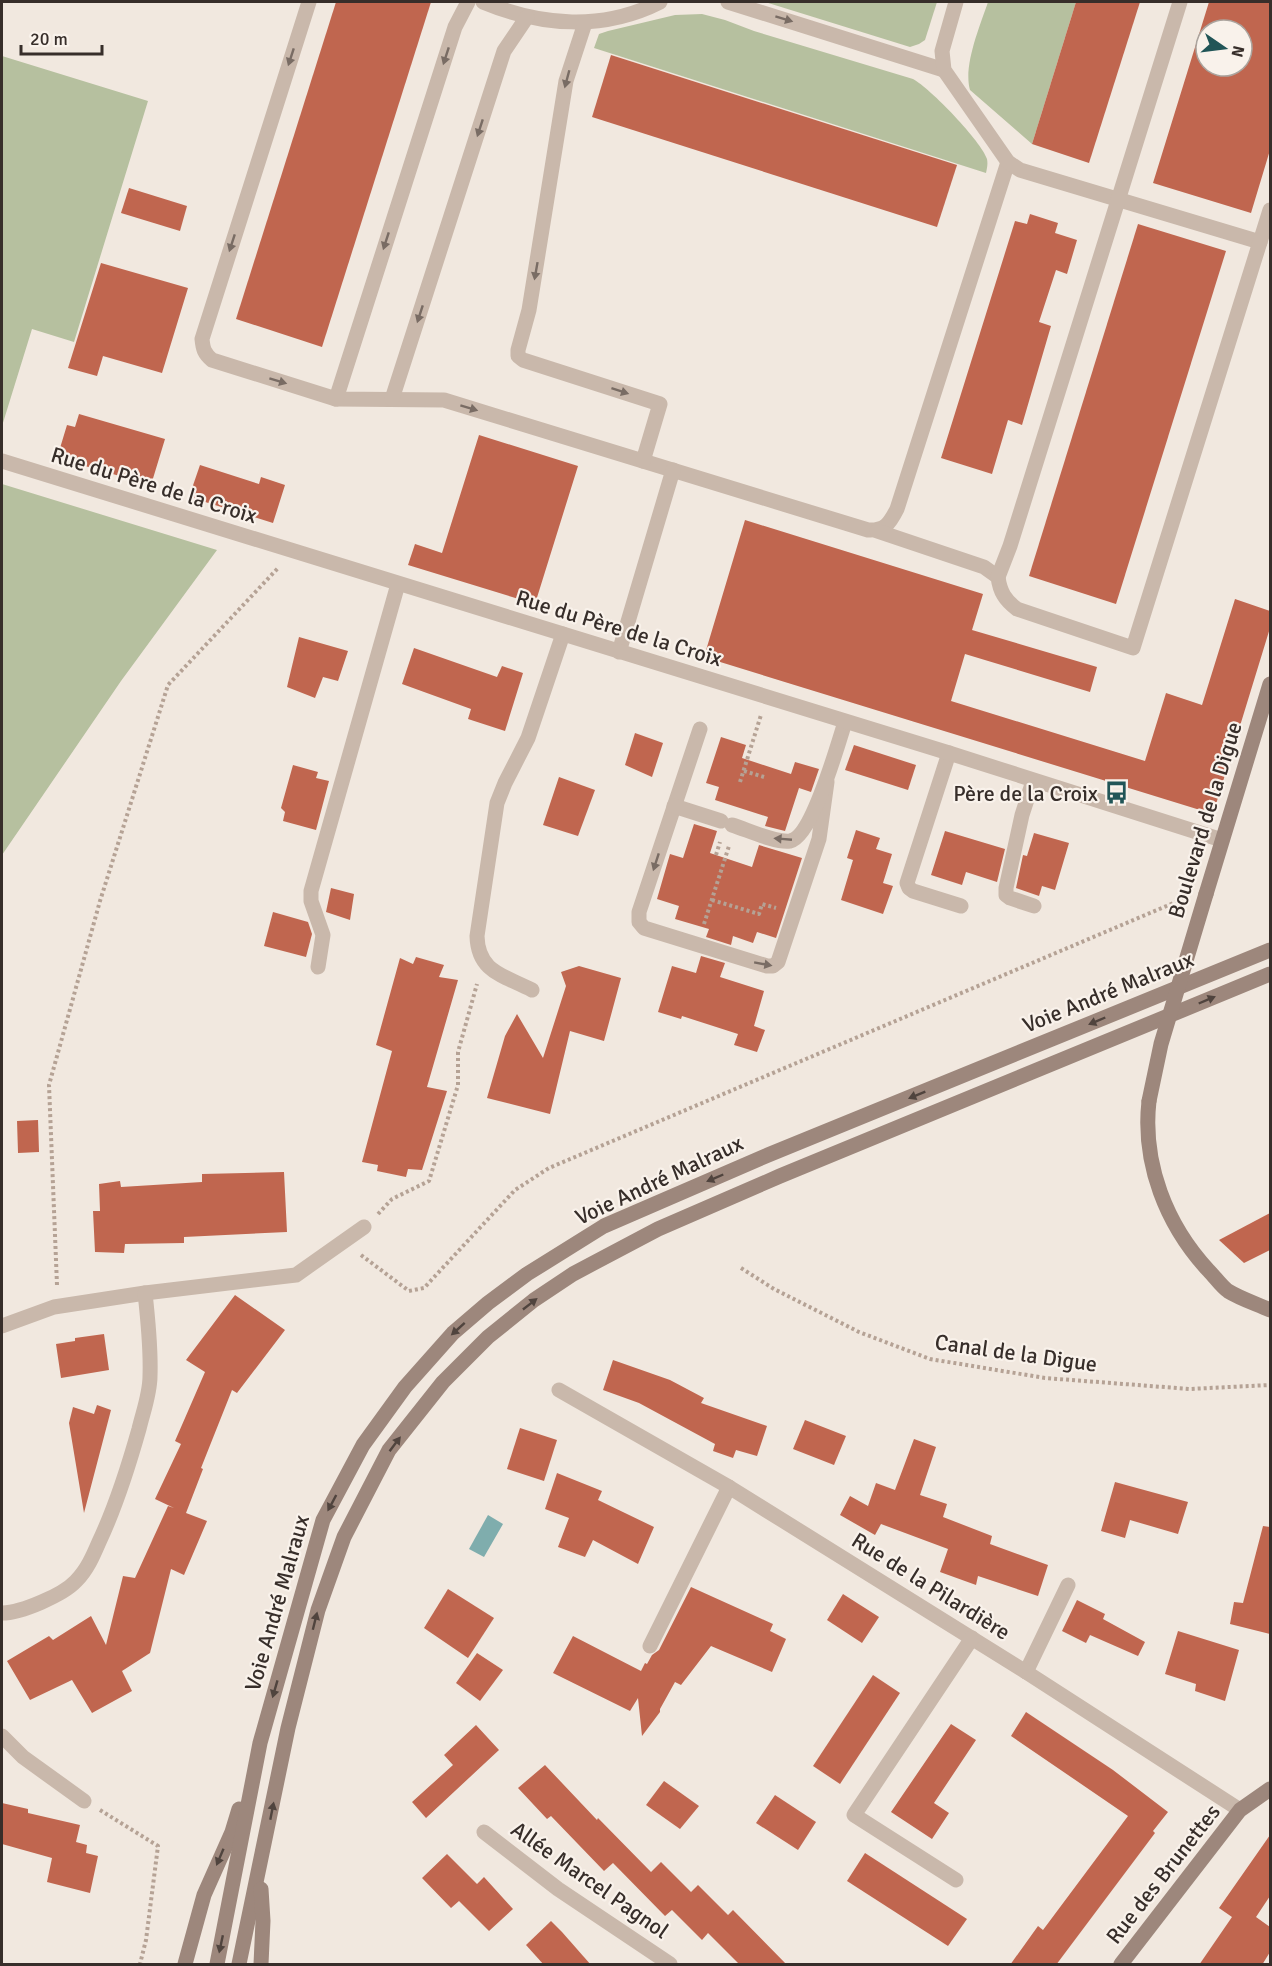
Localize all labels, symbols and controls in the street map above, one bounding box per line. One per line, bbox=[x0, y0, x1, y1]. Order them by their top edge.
one-way arrow bbox=[775, 15, 793, 25]
scale bar bbox=[21, 18, 102, 56]
north arrow bbox=[1194, 18, 1254, 78]
text: 20 m bbox=[30, 28, 68, 50]
text: N bbox=[1227, 44, 1249, 59]
one-way arrow bbox=[441, 47, 450, 65]
one-way arrow bbox=[286, 48, 296, 66]
one-way arrow bbox=[562, 70, 572, 88]
one-way arrow bbox=[474, 119, 484, 137]
one-way arrow bbox=[381, 232, 391, 250]
one-way arrow bbox=[227, 234, 237, 252]
one-way arrow bbox=[531, 262, 540, 281]
one-way arrow bbox=[415, 305, 424, 323]
one-way arrow bbox=[269, 377, 287, 386]
one-way arrow bbox=[611, 387, 629, 396]
one-way arrow bbox=[460, 404, 478, 413]
street label: Rue du Père de la Croix bbox=[48, 441, 260, 529]
street label: Rue du Père de la Croix bbox=[513, 584, 725, 672]
street label: Boulevard de la Digue bbox=[1162, 718, 1248, 922]
place label: Père de la Croix bbox=[953, 780, 1098, 807]
bus stop icon: Père de la Croix bbox=[1103, 780, 1129, 806]
one-way arrow bbox=[773, 834, 792, 844]
one-way arrow bbox=[650, 853, 660, 871]
street label: Voie André Malraux bbox=[1019, 945, 1197, 1039]
one-way arrow bbox=[754, 960, 773, 969]
one-way arrow bbox=[1198, 995, 1216, 1005]
one-way arrow bbox=[1088, 1016, 1106, 1026]
one-way arrow bbox=[908, 1091, 926, 1100]
street label: Voie André Malraux bbox=[571, 1129, 747, 1231]
one-way arrow bbox=[705, 1173, 723, 1183]
one-way arrow bbox=[521, 1298, 537, 1310]
one-way arrow bbox=[451, 1322, 466, 1335]
street label: Canal de la Digue bbox=[933, 1328, 1099, 1378]
one-way arrow bbox=[388, 1436, 400, 1451]
one-way arrow bbox=[327, 1495, 337, 1512]
street label: Voie André Malraux bbox=[239, 1512, 315, 1694]
street label: Rue de la Pilardière bbox=[847, 1526, 1015, 1646]
one-way arrow bbox=[311, 1612, 321, 1630]
one-way arrow bbox=[270, 1680, 279, 1698]
street label: Rue des Brunettes bbox=[1100, 1799, 1226, 1949]
one-way arrow bbox=[268, 1801, 277, 1820]
street label: Allée Marcel Pagnol bbox=[506, 1816, 674, 1944]
one-way arrow bbox=[215, 1849, 225, 1867]
one-way arrow bbox=[216, 1935, 225, 1954]

